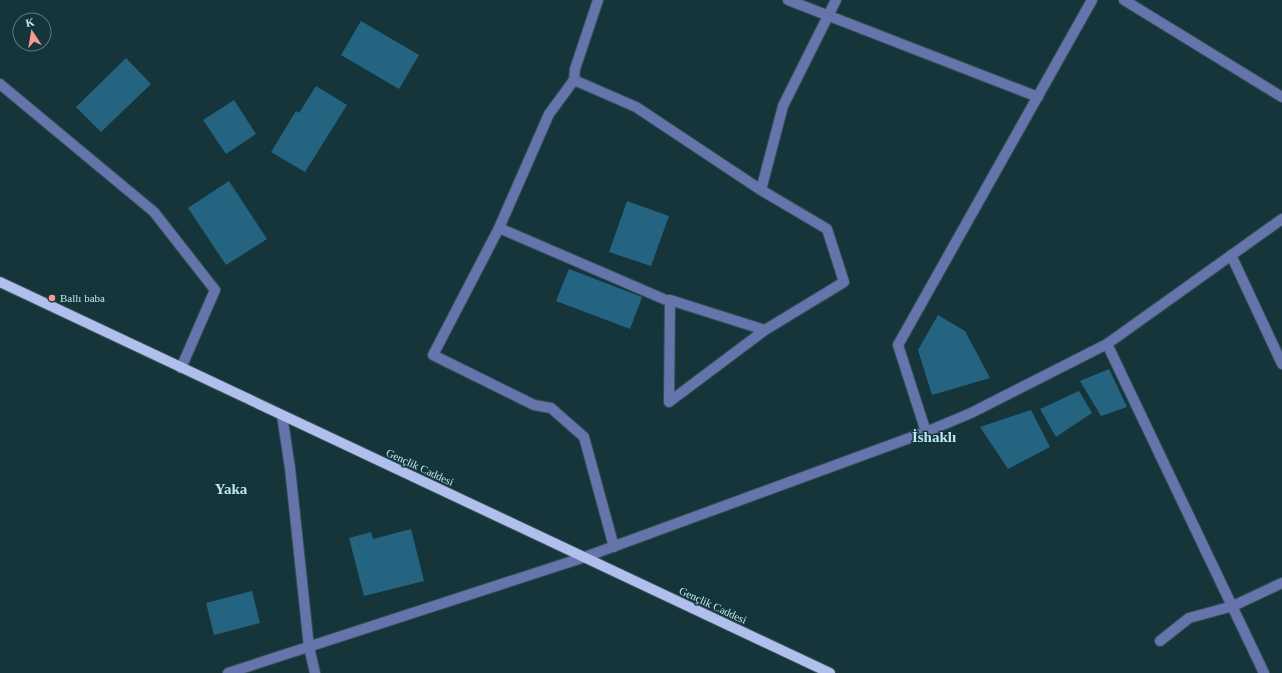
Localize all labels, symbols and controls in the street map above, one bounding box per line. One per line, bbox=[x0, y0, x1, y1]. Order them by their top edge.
north arrow bbox=[12, 12, 52, 52]
text: K bbox=[24, 15, 36, 29]
place label: Ballı baba bbox=[60, 292, 105, 304]
marker: Ballı baba bbox=[47, 293, 57, 303]
district label: İshaklı bbox=[912, 429, 956, 445]
street label: Gençlik Caddesi bbox=[384, 446, 456, 488]
district label: Yaka bbox=[215, 481, 248, 497]
street label: Gençlik Caddesi bbox=[677, 584, 749, 626]

